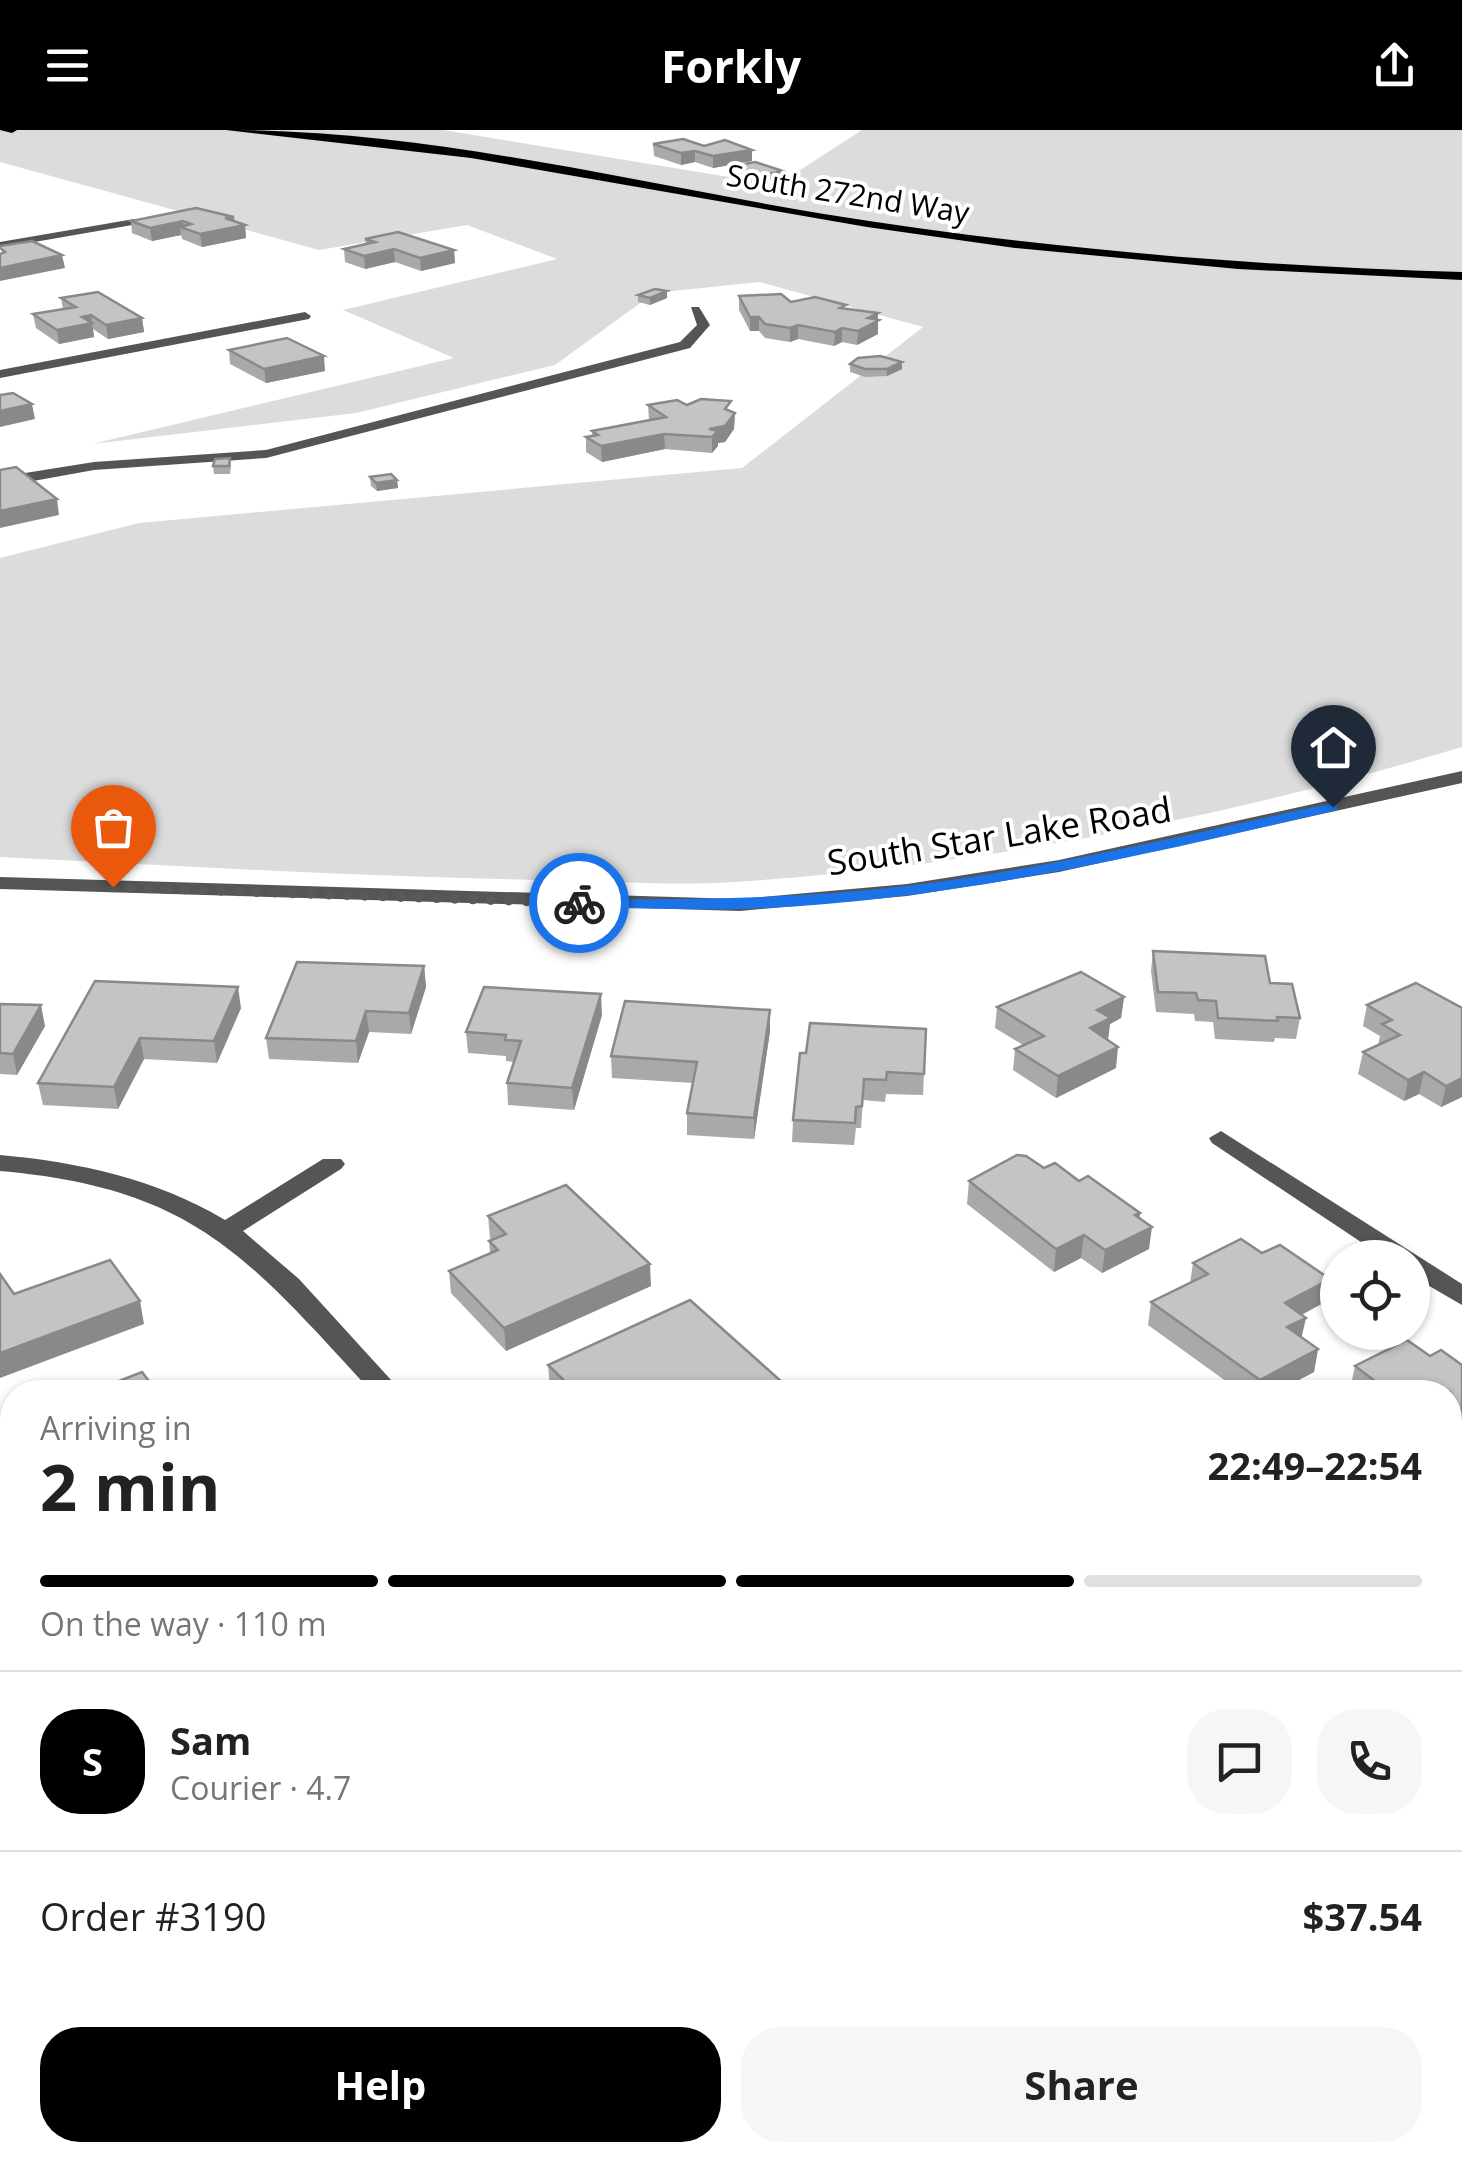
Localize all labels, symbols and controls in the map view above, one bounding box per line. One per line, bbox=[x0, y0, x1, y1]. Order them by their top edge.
text: Forkly bbox=[661, 35, 801, 96]
icon: menu bbox=[40, 38, 95, 93]
icon: share bbox=[1367, 38, 1422, 93]
street label: South 272nd Way bbox=[724, 154, 973, 233]
pin bbox=[1291, 705, 1376, 808]
icon: home bbox=[1306, 720, 1361, 775]
pin bbox=[71, 785, 156, 888]
street label: South Star Lake Road bbox=[824, 785, 1174, 885]
icon: bag bbox=[86, 800, 141, 855]
courier bbox=[529, 853, 629, 953]
icon: bike bbox=[552, 876, 607, 931]
map controls bbox=[1320, 1240, 1430, 1350]
button: locate bbox=[1320, 1240, 1430, 1350]
text: Arriving in bbox=[40, 1406, 192, 1449]
text: 22:49–22:54 bbox=[1208, 1439, 1422, 1491]
text: 2 min bbox=[40, 1442, 220, 1530]
text: On the way · 110 m bbox=[40, 1602, 327, 1645]
button: chat bbox=[1187, 1709, 1292, 1814]
button: phone bbox=[1317, 1709, 1422, 1814]
text: Sam bbox=[170, 1714, 251, 1766]
text: S bbox=[82, 1735, 103, 1787]
text: Courier · 4.7 bbox=[170, 1766, 351, 1809]
text: Order #3190 bbox=[40, 1890, 267, 1942]
text: $37.54 bbox=[1303, 1890, 1422, 1942]
button: Help bbox=[40, 2027, 721, 2142]
button: Share bbox=[741, 2027, 1422, 2142]

